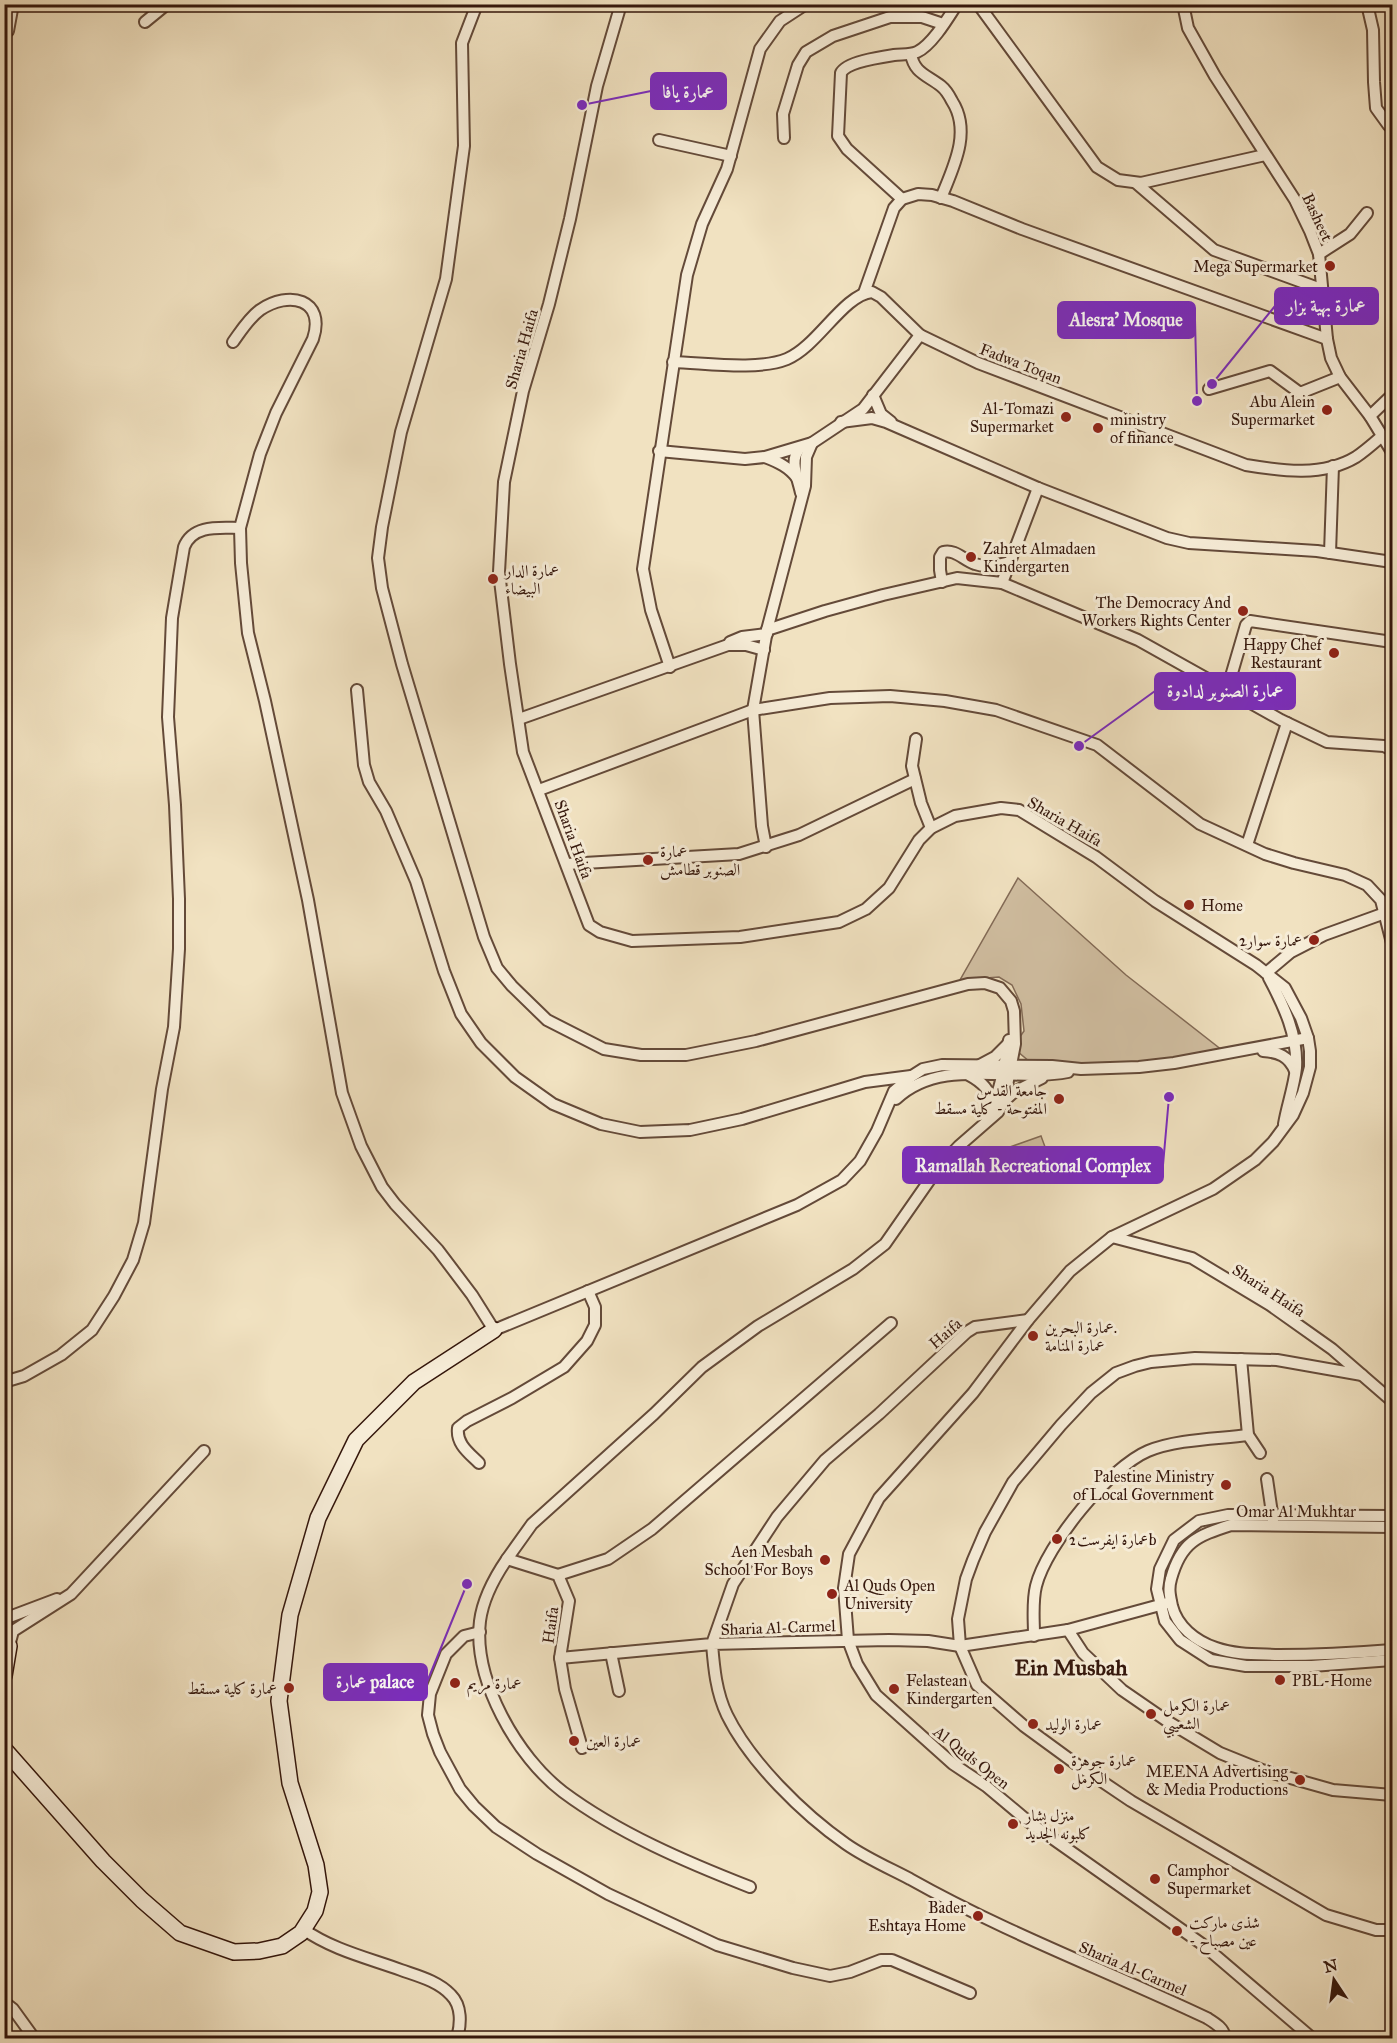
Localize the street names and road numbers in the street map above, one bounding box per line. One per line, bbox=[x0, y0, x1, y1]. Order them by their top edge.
street label: Basheet bbox=[1298, 190, 1337, 245]
street label: Sharia Haifa bbox=[501, 307, 542, 391]
street label: Fadwa Toqan bbox=[977, 339, 1065, 389]
street label: Sharia Haifa bbox=[1024, 793, 1105, 850]
street label: Sharia Haifa bbox=[550, 797, 597, 881]
street label: Sharia Haifa bbox=[1229, 1260, 1309, 1321]
street label: Haifa bbox=[925, 1314, 966, 1353]
street label: Omar Al Mukhtar bbox=[1236, 1502, 1356, 1521]
street label: Haifa bbox=[539, 1605, 563, 1645]
street label: Sharia Al-Carmel bbox=[720, 1616, 837, 1639]
street label: Al Quds Open bbox=[929, 1721, 1014, 1793]
street label: Sharia Al-Carmel bbox=[1076, 1937, 1190, 2000]

